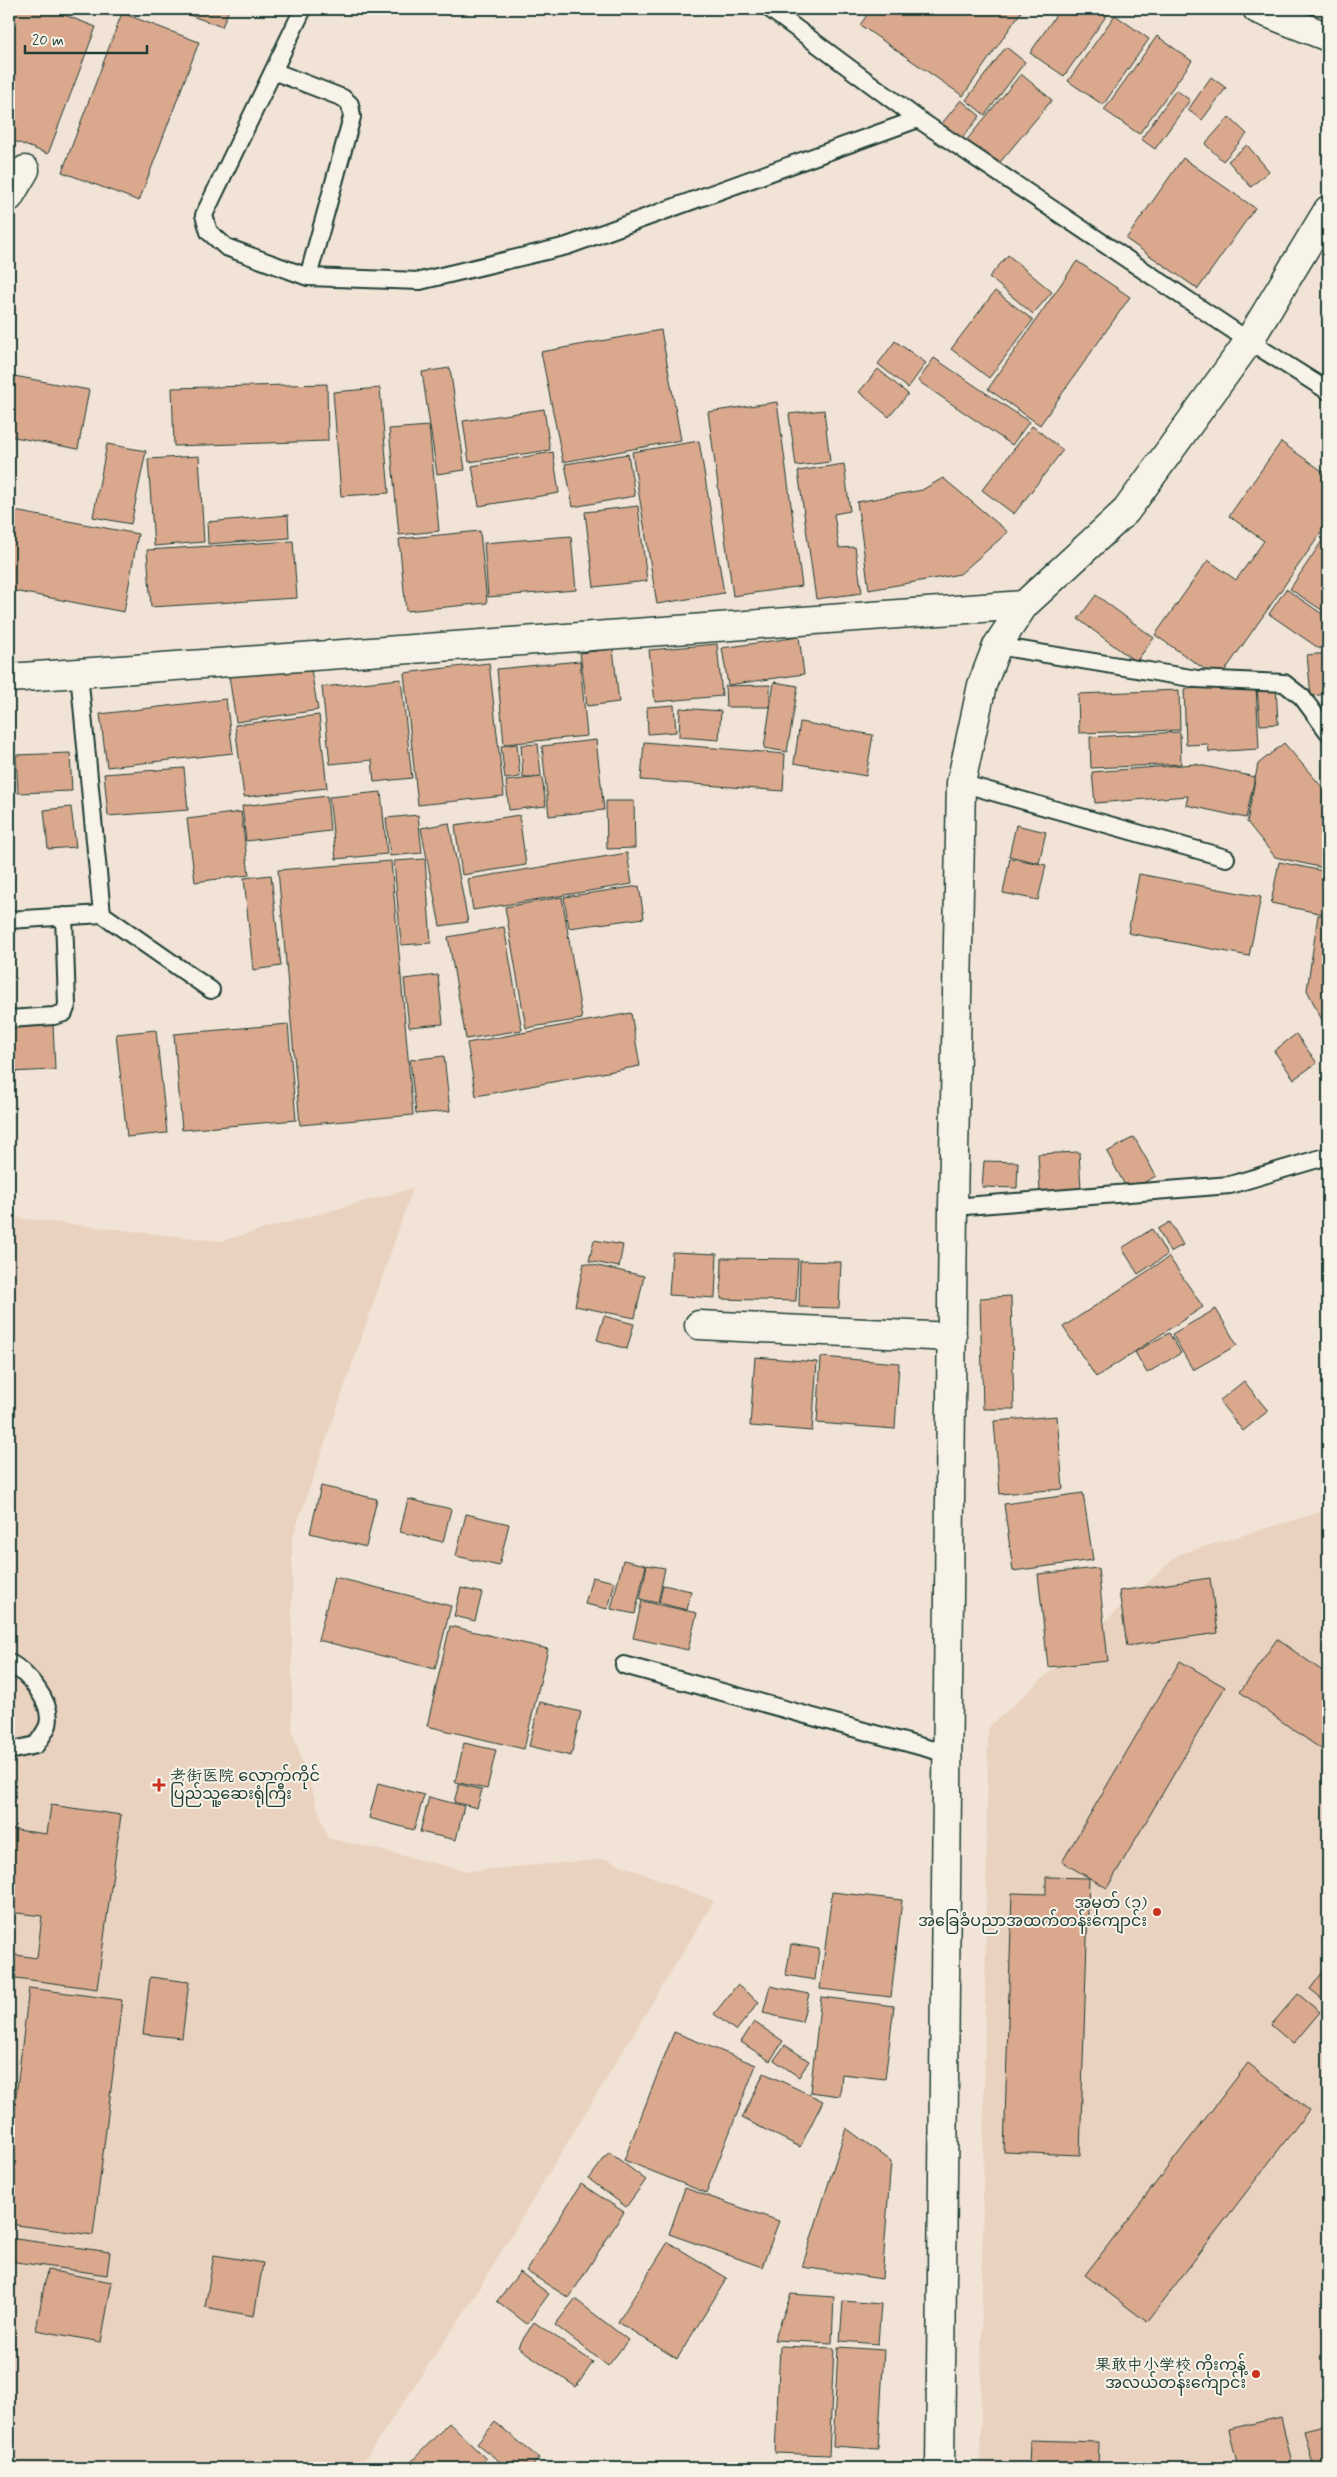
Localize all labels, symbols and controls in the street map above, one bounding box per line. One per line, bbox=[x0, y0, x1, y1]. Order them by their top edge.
scale bar bbox=[25, 22, 148, 54]
text: 20 m bbox=[32, 31, 64, 51]
place label: 老街医院 လောက်ကိုင် ပြည်သူ့ဆေးရုံကြီး bbox=[170, 1764, 320, 1808]
marker: 老街医院 လောက်ကိုင် ပြည်သူ့ဆေးရုံကြီး bbox=[152, 1778, 166, 1792]
place label: အမှတ် (၁) အခြေခံပညာအထက်တန်းကျောင်း bbox=[918, 1891, 1147, 1934]
marker: အမှတ် (၁) အခြေခံပညာအထက်တန်းကျောင်း bbox=[1151, 1906, 1163, 1918]
place label: 果敢中小学校 ကိုးကန့် အလယ်တန်းကျောင်း bbox=[1095, 2353, 1248, 2396]
marker: 果敢中小学校 ကိုးကန့် အလယ်တန်းကျောင်း bbox=[1250, 2368, 1262, 2380]

